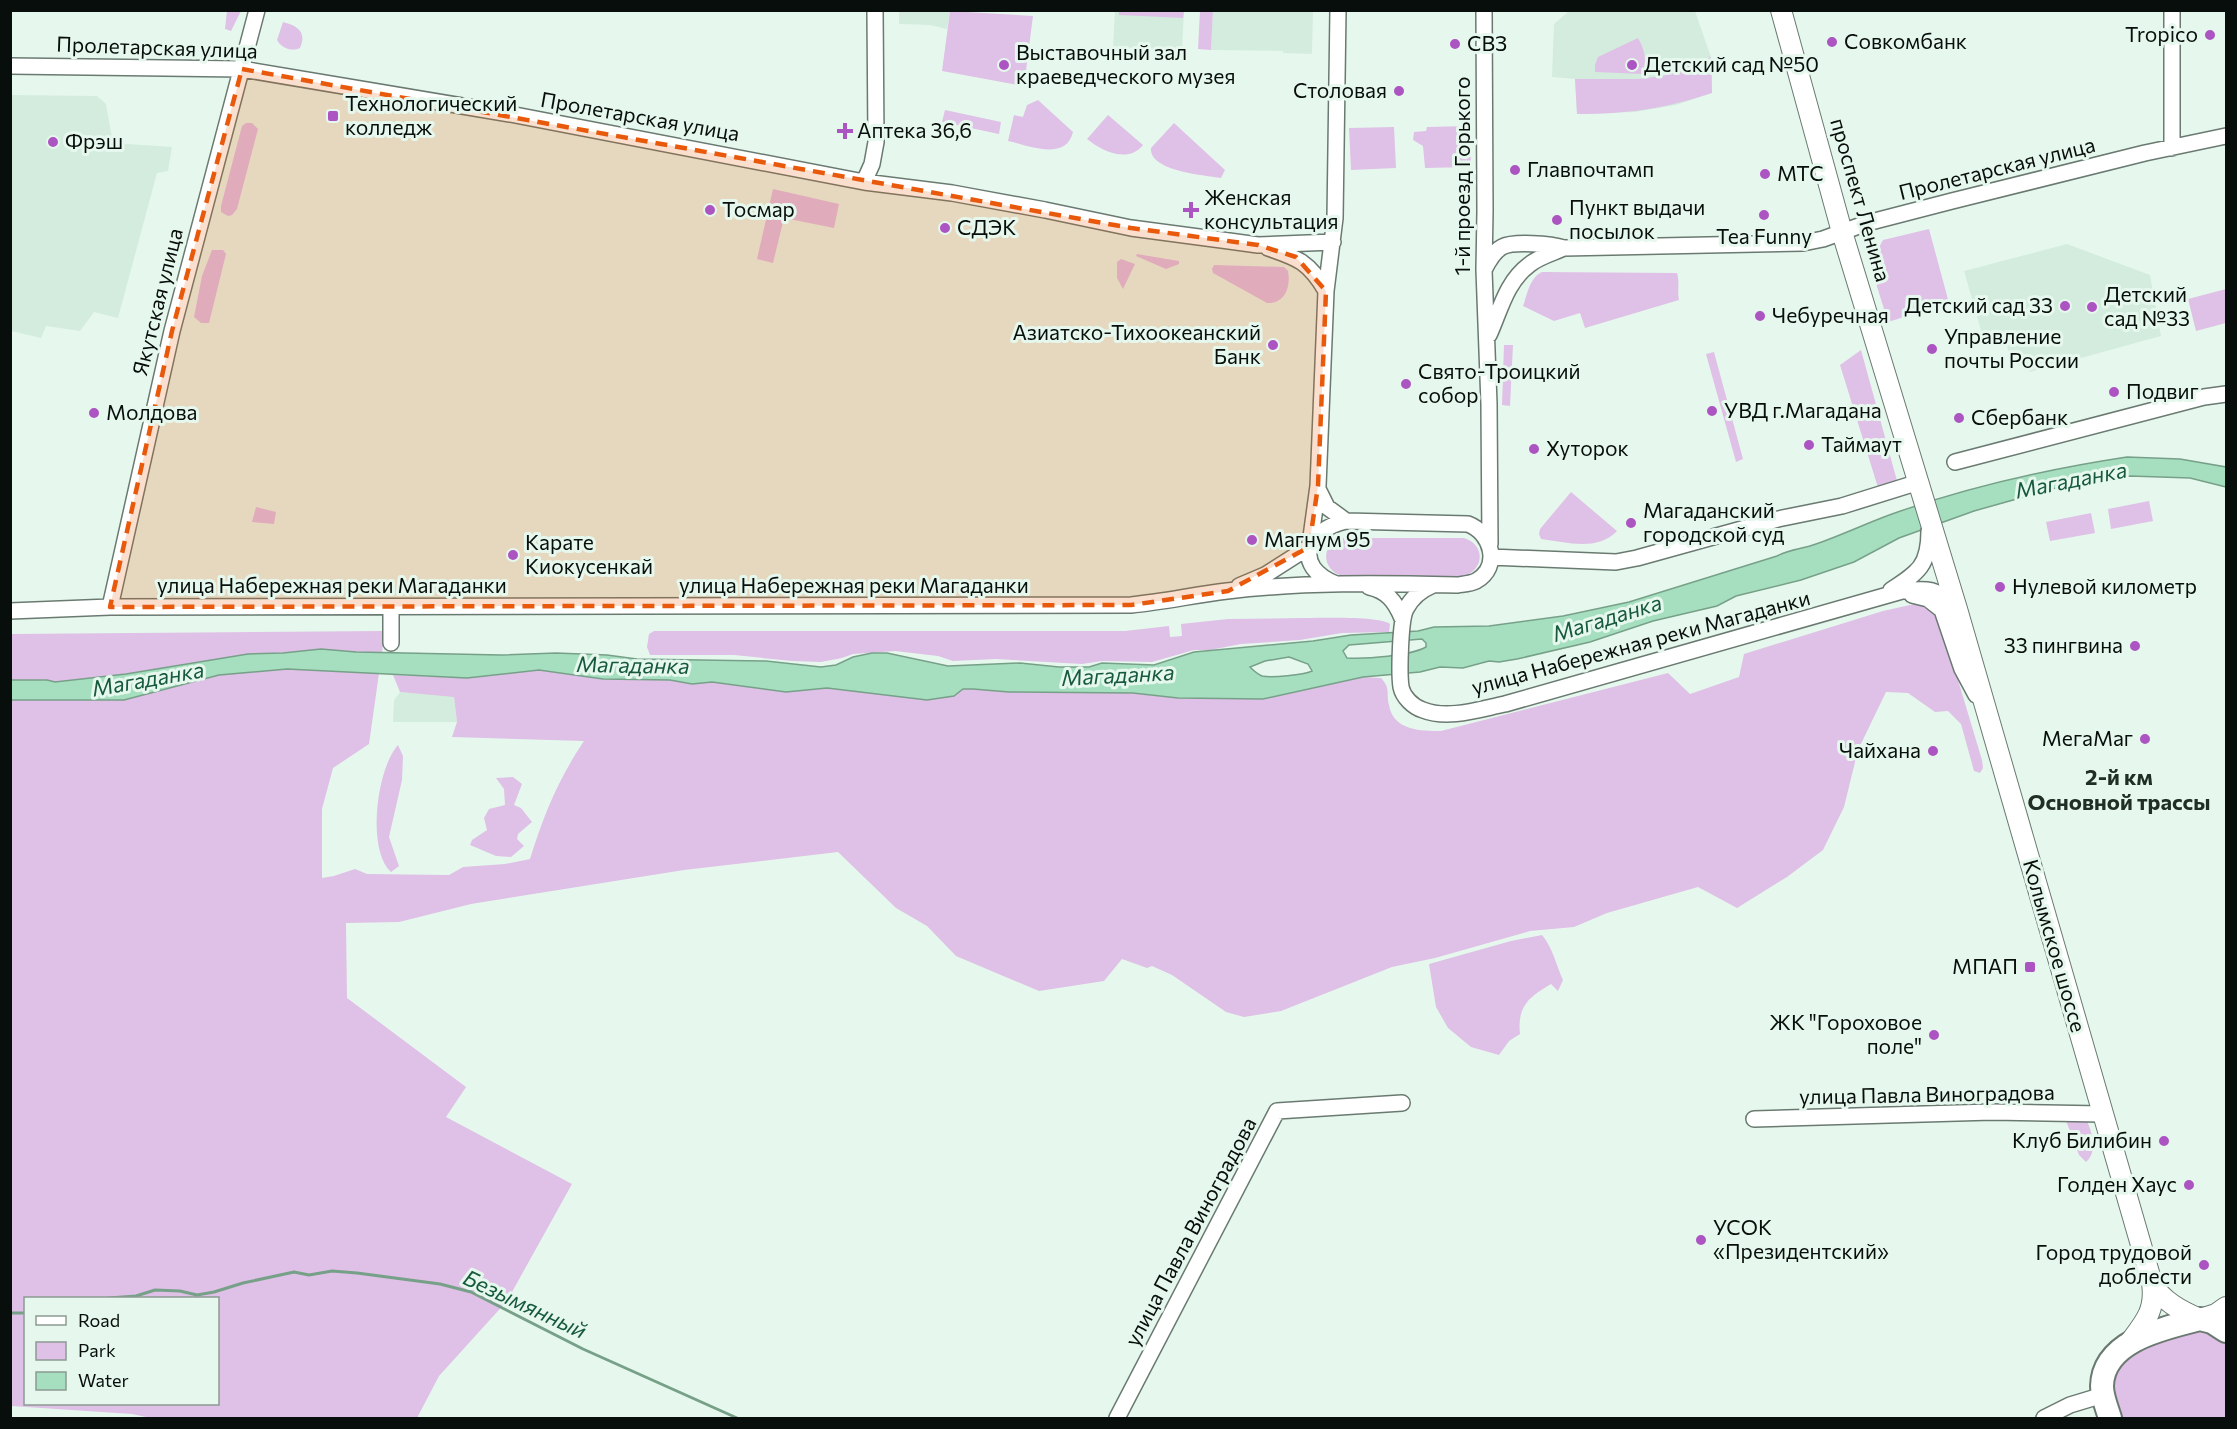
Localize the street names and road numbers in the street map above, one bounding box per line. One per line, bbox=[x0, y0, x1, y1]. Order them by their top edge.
street label: Пролетарская улица bbox=[56, 30, 258, 63]
street label: 1-й проезд Горького bbox=[1449, 76, 1474, 276]
street label: Пролетарская улица bbox=[539, 86, 742, 145]
street label: проспект Ленина bbox=[1826, 115, 1897, 284]
street label: Пролетарская улица bbox=[1896, 131, 2097, 204]
street label: Якутская улица bbox=[126, 225, 187, 378]
street label: улица Набережная реки Магаданки bbox=[157, 572, 507, 597]
street label: улица Набережная реки Магаданки bbox=[679, 572, 1029, 597]
street label: улица Набережная реки Магаданки bbox=[1468, 584, 1813, 699]
street label: Колымское шоссе bbox=[2019, 856, 2092, 1035]
street label: улица Павла Виноградова bbox=[1799, 1079, 2055, 1108]
street label: улица Павла Виноградова bbox=[1119, 1113, 1261, 1350]

